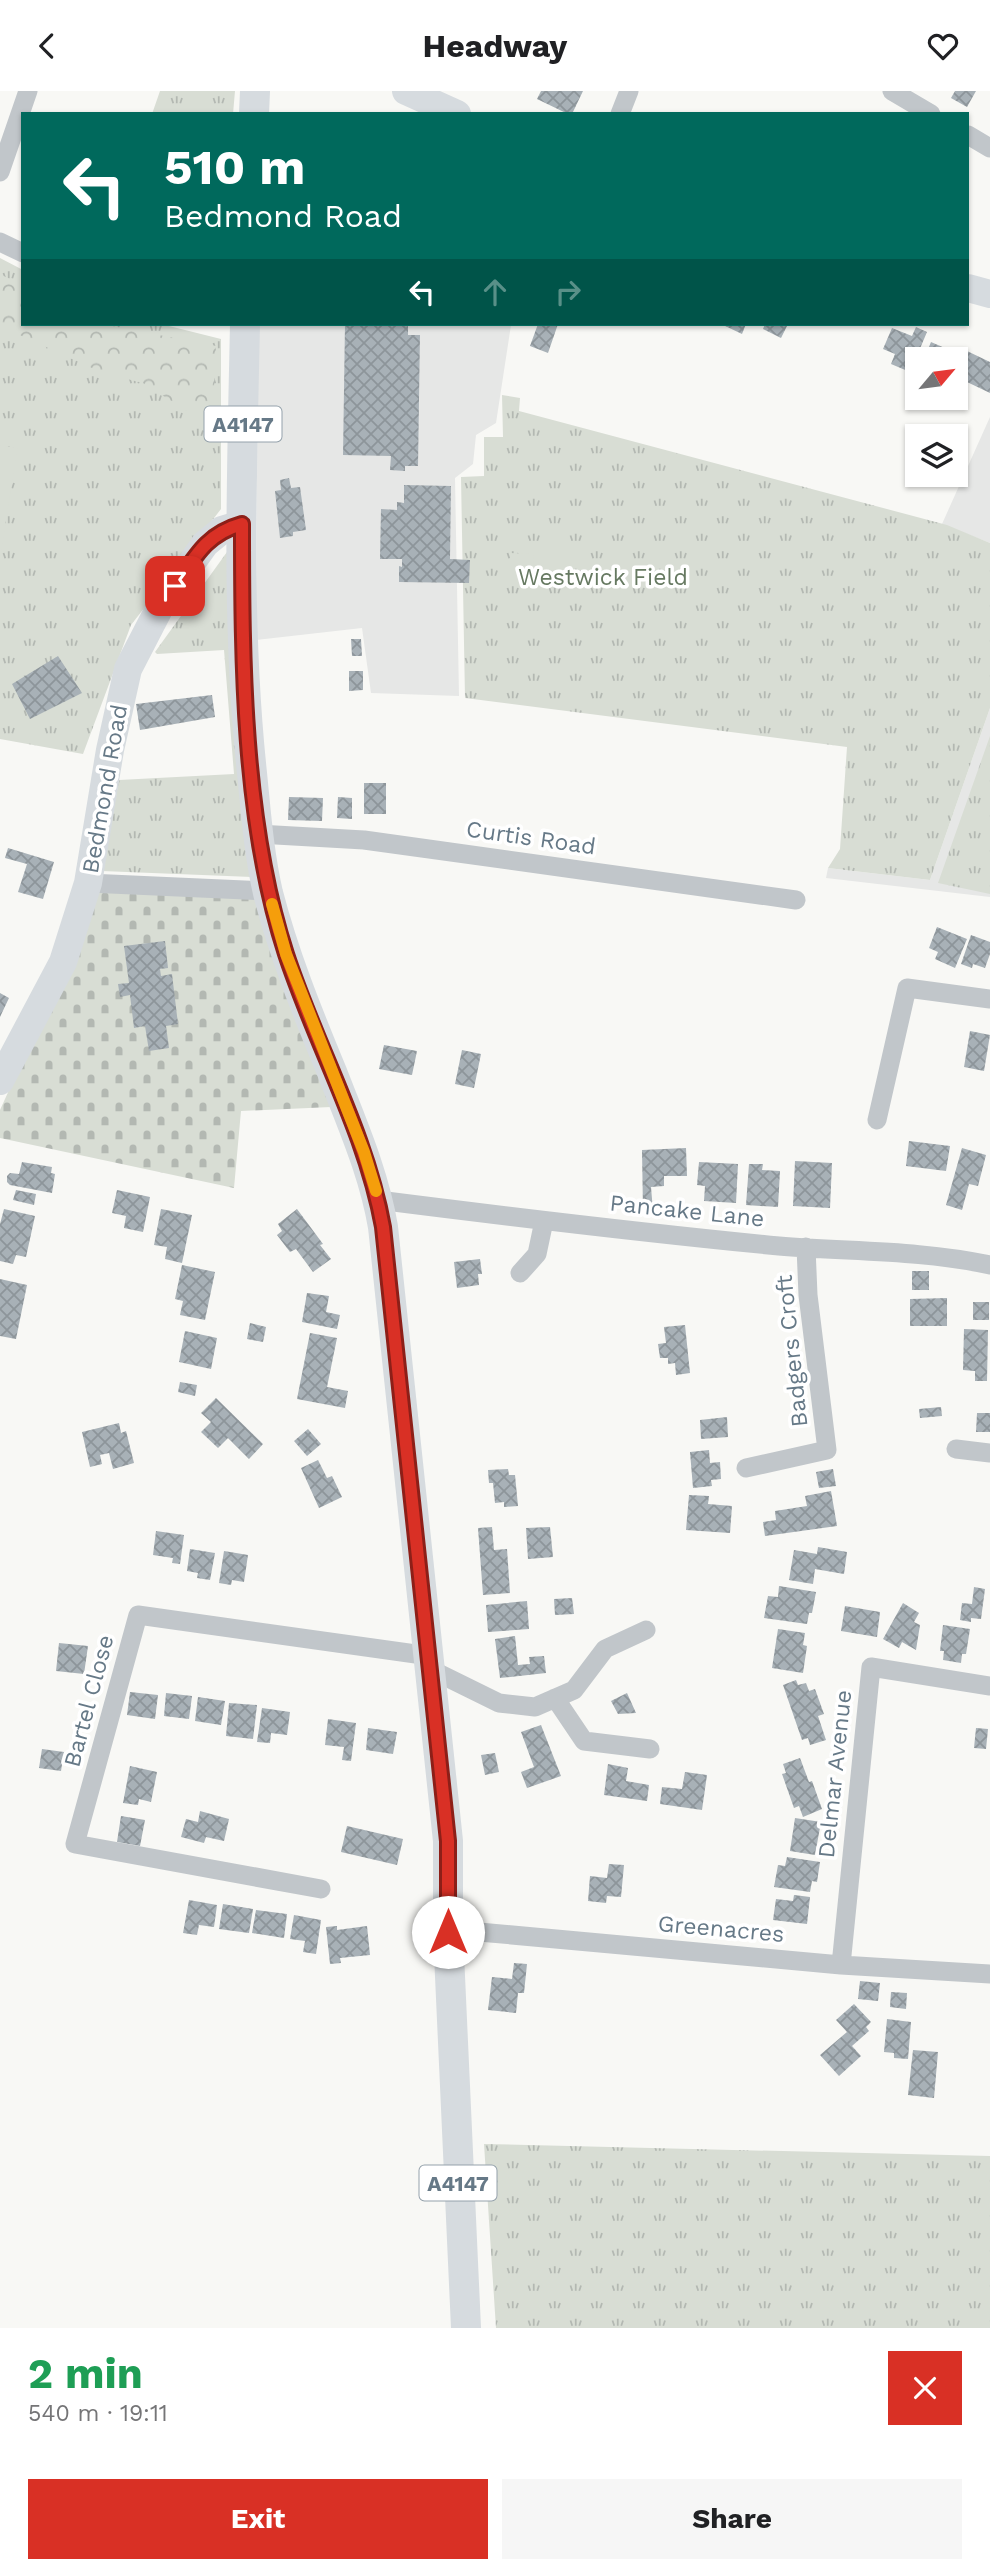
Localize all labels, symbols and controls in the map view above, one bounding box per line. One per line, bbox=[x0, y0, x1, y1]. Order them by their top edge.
icon: back bbox=[28, 27, 66, 65]
text: Headway bbox=[423, 27, 567, 65]
icon: heart bbox=[924, 27, 962, 65]
text: 510 m bbox=[164, 138, 305, 196]
icon: left bbox=[49, 140, 140, 231]
text: Bedmond Road bbox=[164, 197, 402, 235]
icon: left bbox=[403, 273, 441, 311]
icon: ahead bbox=[476, 273, 514, 311]
icon: right bbox=[549, 273, 587, 311]
north arrow bbox=[905, 347, 968, 409]
map controls bbox=[905, 347, 968, 487]
road number: A4147 bbox=[204, 407, 282, 441]
button: layers bbox=[905, 424, 968, 487]
pin bbox=[145, 556, 205, 616]
park label: Westwick Field bbox=[518, 564, 688, 591]
icon: arrive bbox=[156, 567, 194, 605]
street label: Bedmond Road bbox=[77, 702, 133, 876]
street label: Curtis Road bbox=[464, 816, 598, 860]
street label: Pancake Lane bbox=[608, 1189, 766, 1233]
street label: Badgers Croft bbox=[771, 1273, 813, 1428]
street label: Bartel Close bbox=[58, 1632, 120, 1770]
street label: Delmar Avenue bbox=[813, 1689, 857, 1859]
position arrow bbox=[411, 1895, 485, 1969]
street label: Greenacres bbox=[657, 1910, 785, 1948]
road number: A4147 bbox=[420, 2165, 496, 2201]
text: 2 min bbox=[28, 2349, 143, 2398]
button: close bbox=[888, 2351, 962, 2425]
text: 540 m · 19:11 bbox=[28, 2400, 168, 2427]
button: Exit bbox=[28, 2479, 488, 2559]
button: Share bbox=[502, 2479, 962, 2559]

